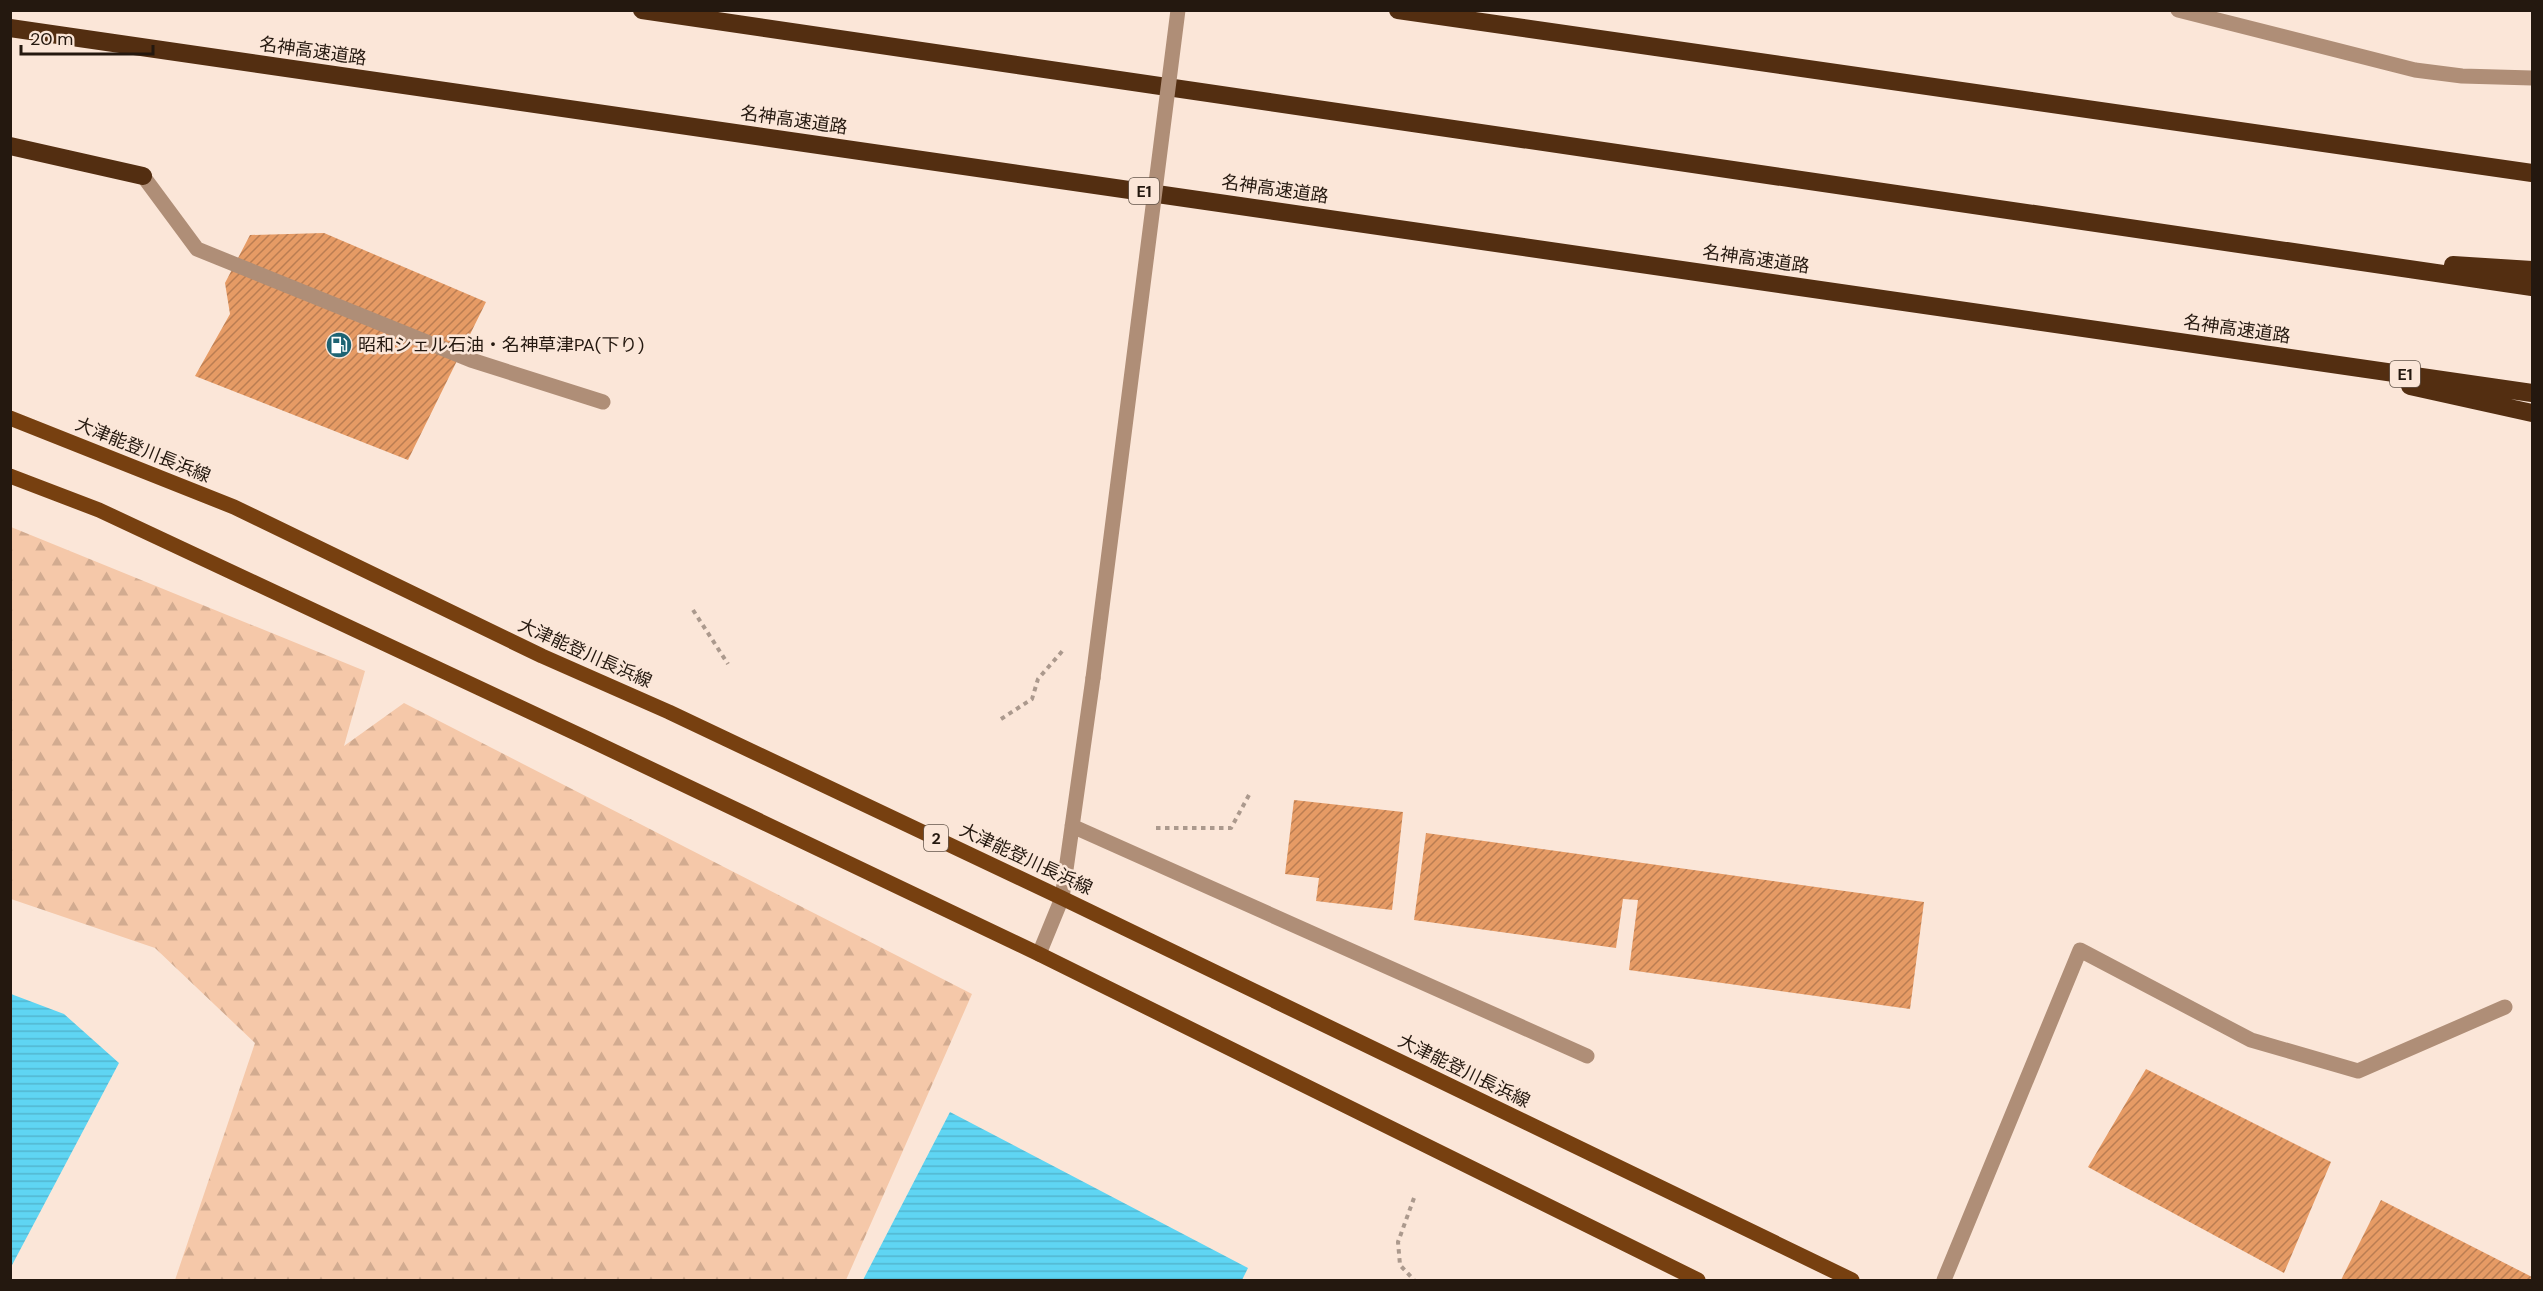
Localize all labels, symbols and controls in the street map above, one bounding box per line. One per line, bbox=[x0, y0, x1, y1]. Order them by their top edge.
scale bar bbox=[21, 18, 153, 56]
text: 20 m bbox=[30, 27, 73, 51]
street label: 名神高速道路 bbox=[258, 32, 368, 70]
street label: 名神高速道路 bbox=[739, 101, 849, 139]
street label: 名神高速道路 bbox=[1220, 170, 1330, 208]
road number: E1 bbox=[1129, 178, 1159, 204]
street label: 名神高速道路 bbox=[1701, 240, 1811, 278]
street label: 名神高速道路 bbox=[2182, 310, 2292, 348]
fuel station icon: 昭和シェル石油・名神草津PA(下り) bbox=[324, 330, 354, 360]
place label: 昭和シェル石油・名神草津PA(下り) bbox=[358, 333, 644, 357]
road number: E1 bbox=[2390, 361, 2420, 387]
street label: 大津能登川長浜線 bbox=[72, 412, 214, 488]
street label: 大津能登川長浜線 bbox=[514, 613, 656, 693]
street label: 大津能登川長浜線 bbox=[956, 818, 1096, 900]
road number: 2 bbox=[924, 825, 948, 851]
street label: 大津能登川長浜線 bbox=[1394, 1029, 1534, 1113]

